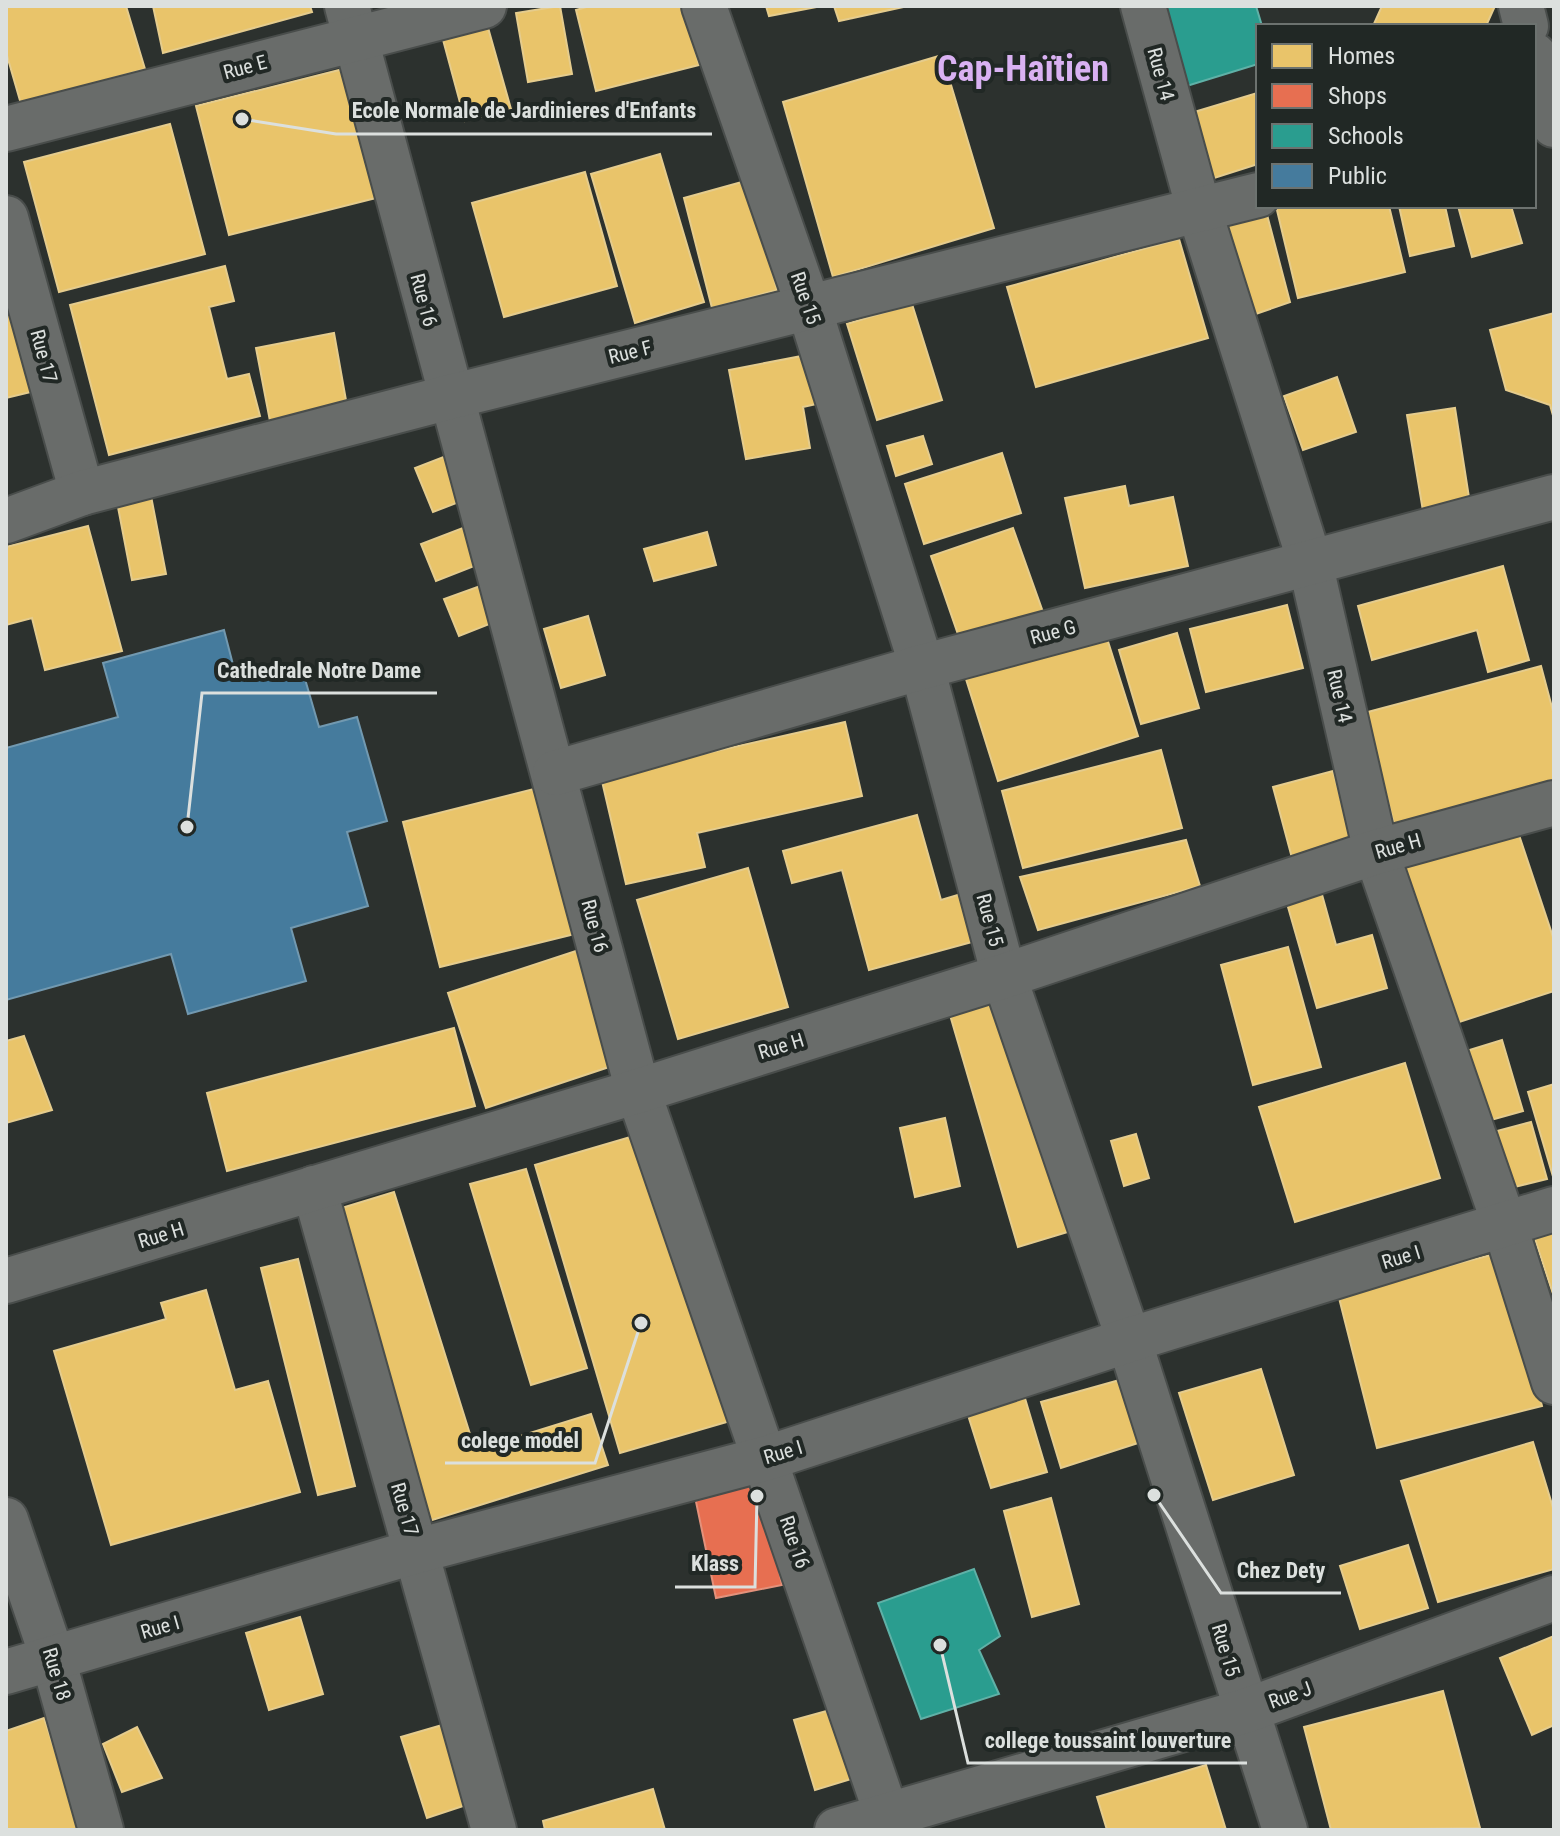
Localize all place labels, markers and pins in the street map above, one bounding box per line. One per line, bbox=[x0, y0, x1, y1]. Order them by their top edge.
callout: Ecole Normale de Jardinieres d'Enfants bbox=[336, 88, 712, 134]
callout: Cathedrale Notre Dame bbox=[202, 647, 437, 693]
callout: colege model bbox=[445, 1417, 595, 1463]
callout: Klass bbox=[675, 1541, 755, 1587]
callout: Chez Dety bbox=[1221, 1547, 1341, 1593]
callout: college toussaint louverture bbox=[968, 1717, 1247, 1763]

